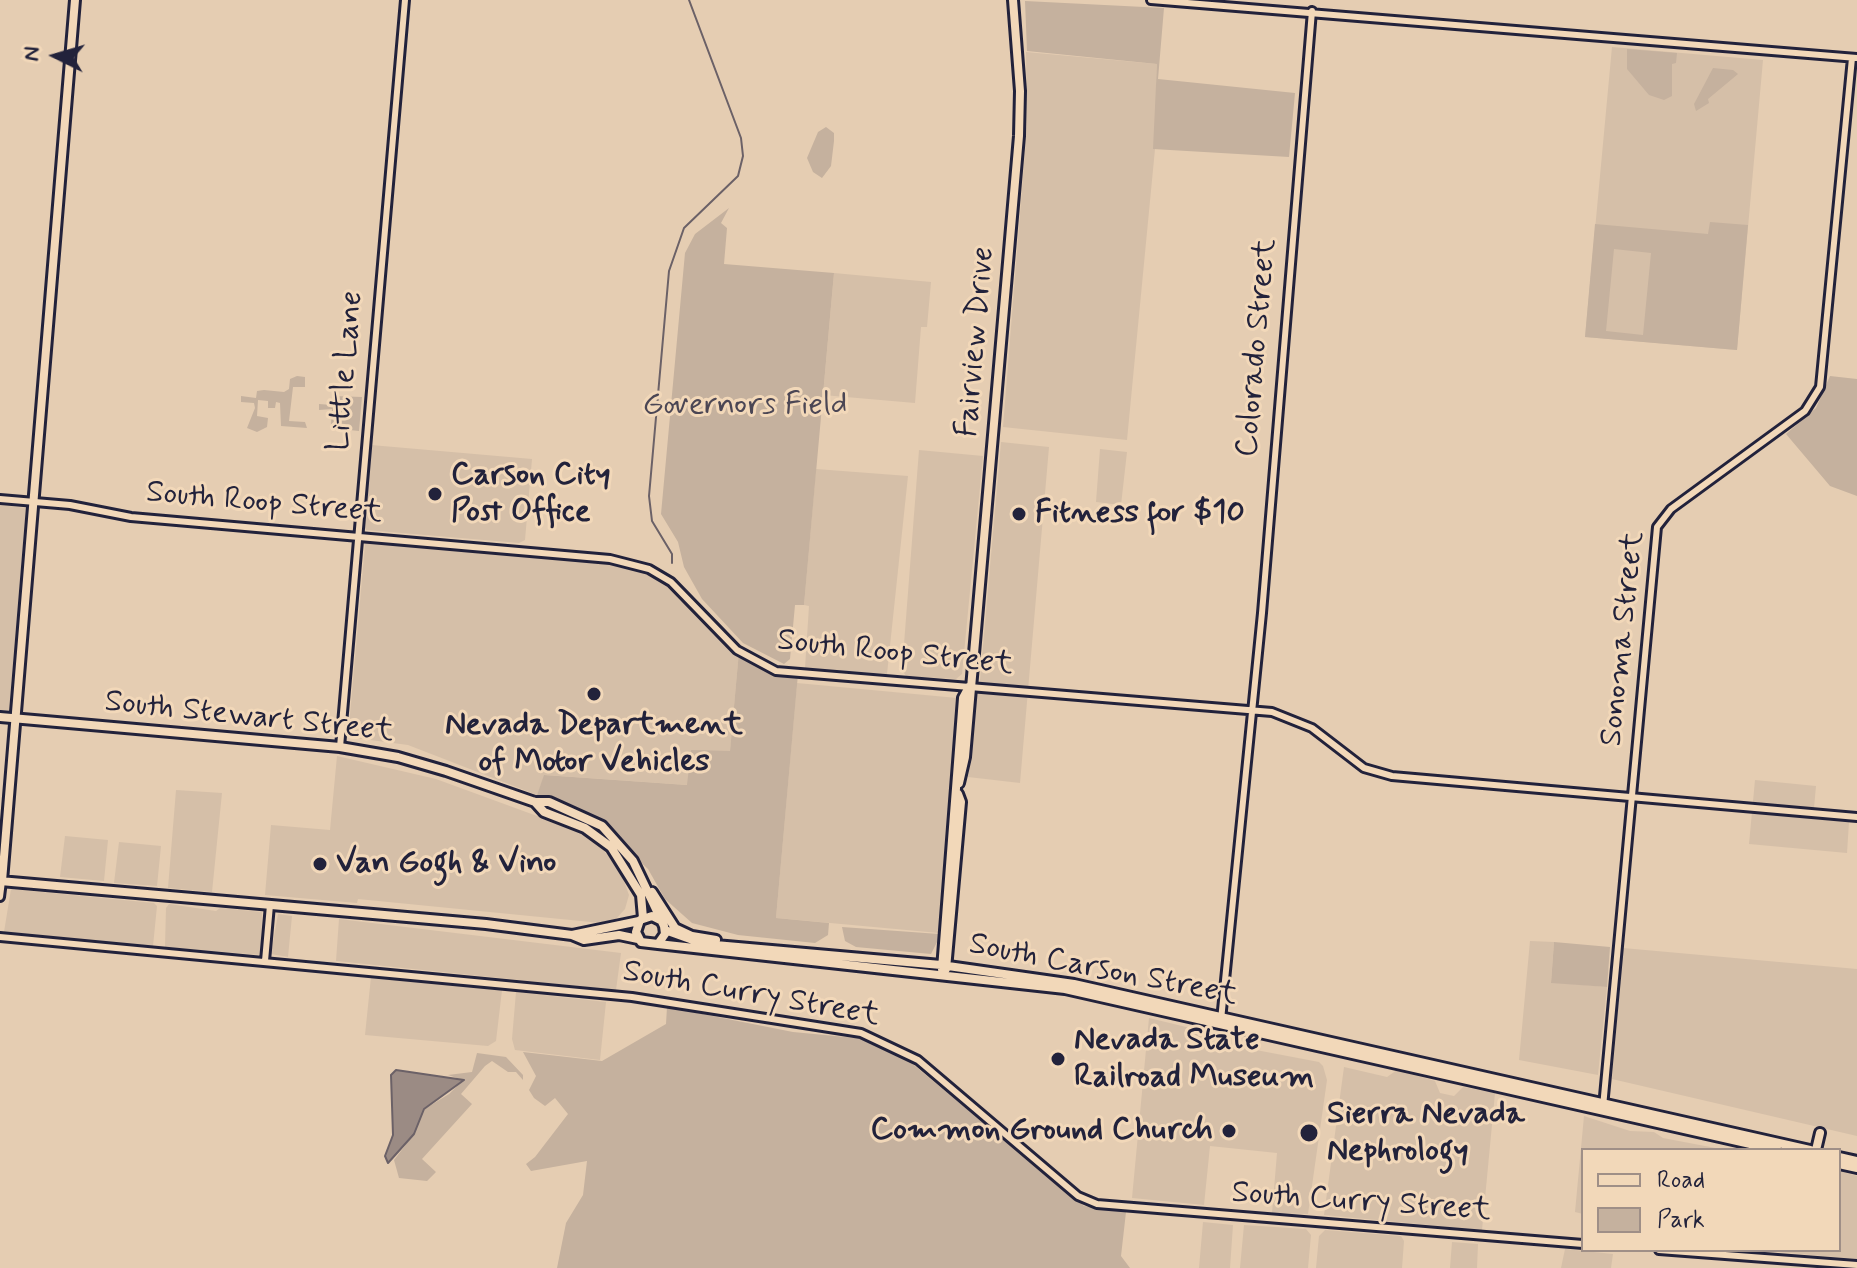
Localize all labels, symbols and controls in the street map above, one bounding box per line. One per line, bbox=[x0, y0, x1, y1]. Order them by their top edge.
north arrow bbox=[16, 16, 96, 96]
text: N bbox=[18, 45, 47, 62]
street label: Colorado Street bbox=[1229, 237, 1287, 459]
street label: Fairview Drive bbox=[950, 245, 1004, 439]
street label: Little Lane bbox=[321, 289, 373, 453]
park label: Governors Field bbox=[642, 387, 848, 425]
place label: Carson City Post Office bbox=[451, 457, 611, 532]
street label: South Roop Street bbox=[144, 475, 384, 533]
marker: Carson City Post Office bbox=[426, 485, 444, 503]
place label: Fitness for $10 bbox=[1035, 495, 1245, 533]
marker: Fitness for $10 bbox=[1010, 505, 1028, 523]
street label: Sonoma Street bbox=[1594, 530, 1654, 748]
street label: South Roop Street bbox=[775, 623, 1015, 685]
street label: South Stewart Street bbox=[103, 684, 395, 752]
marker: Nevada Department of Motor Vehicles bbox=[585, 685, 603, 703]
place label: Nevada Department of Motor Vehicles bbox=[445, 707, 743, 782]
place label: Van Gogh & Vino bbox=[336, 845, 556, 883]
marker: Van Gogh & Vino bbox=[311, 855, 329, 873]
street label: South Carson Street bbox=[966, 926, 1240, 1016]
street label: South Curry Street bbox=[620, 954, 882, 1036]
place label: Nevada State Railroad Museum bbox=[1074, 1022, 1314, 1097]
marker: Nevada State Railroad Museum bbox=[1049, 1050, 1067, 1068]
place label: Sierra Nevada Nephrology bbox=[1327, 1096, 1525, 1171]
place label: Common Ground Church bbox=[870, 1112, 1213, 1150]
marker: Common Ground Church bbox=[1220, 1122, 1238, 1140]
marker: Sierra Nevada Nephrology bbox=[1298, 1122, 1320, 1144]
legend bbox=[1581, 1148, 1841, 1252]
text: Road bbox=[1657, 1165, 1705, 1196]
street label: South Curry Street bbox=[1230, 1175, 1492, 1231]
text: Park bbox=[1657, 1205, 1705, 1236]

